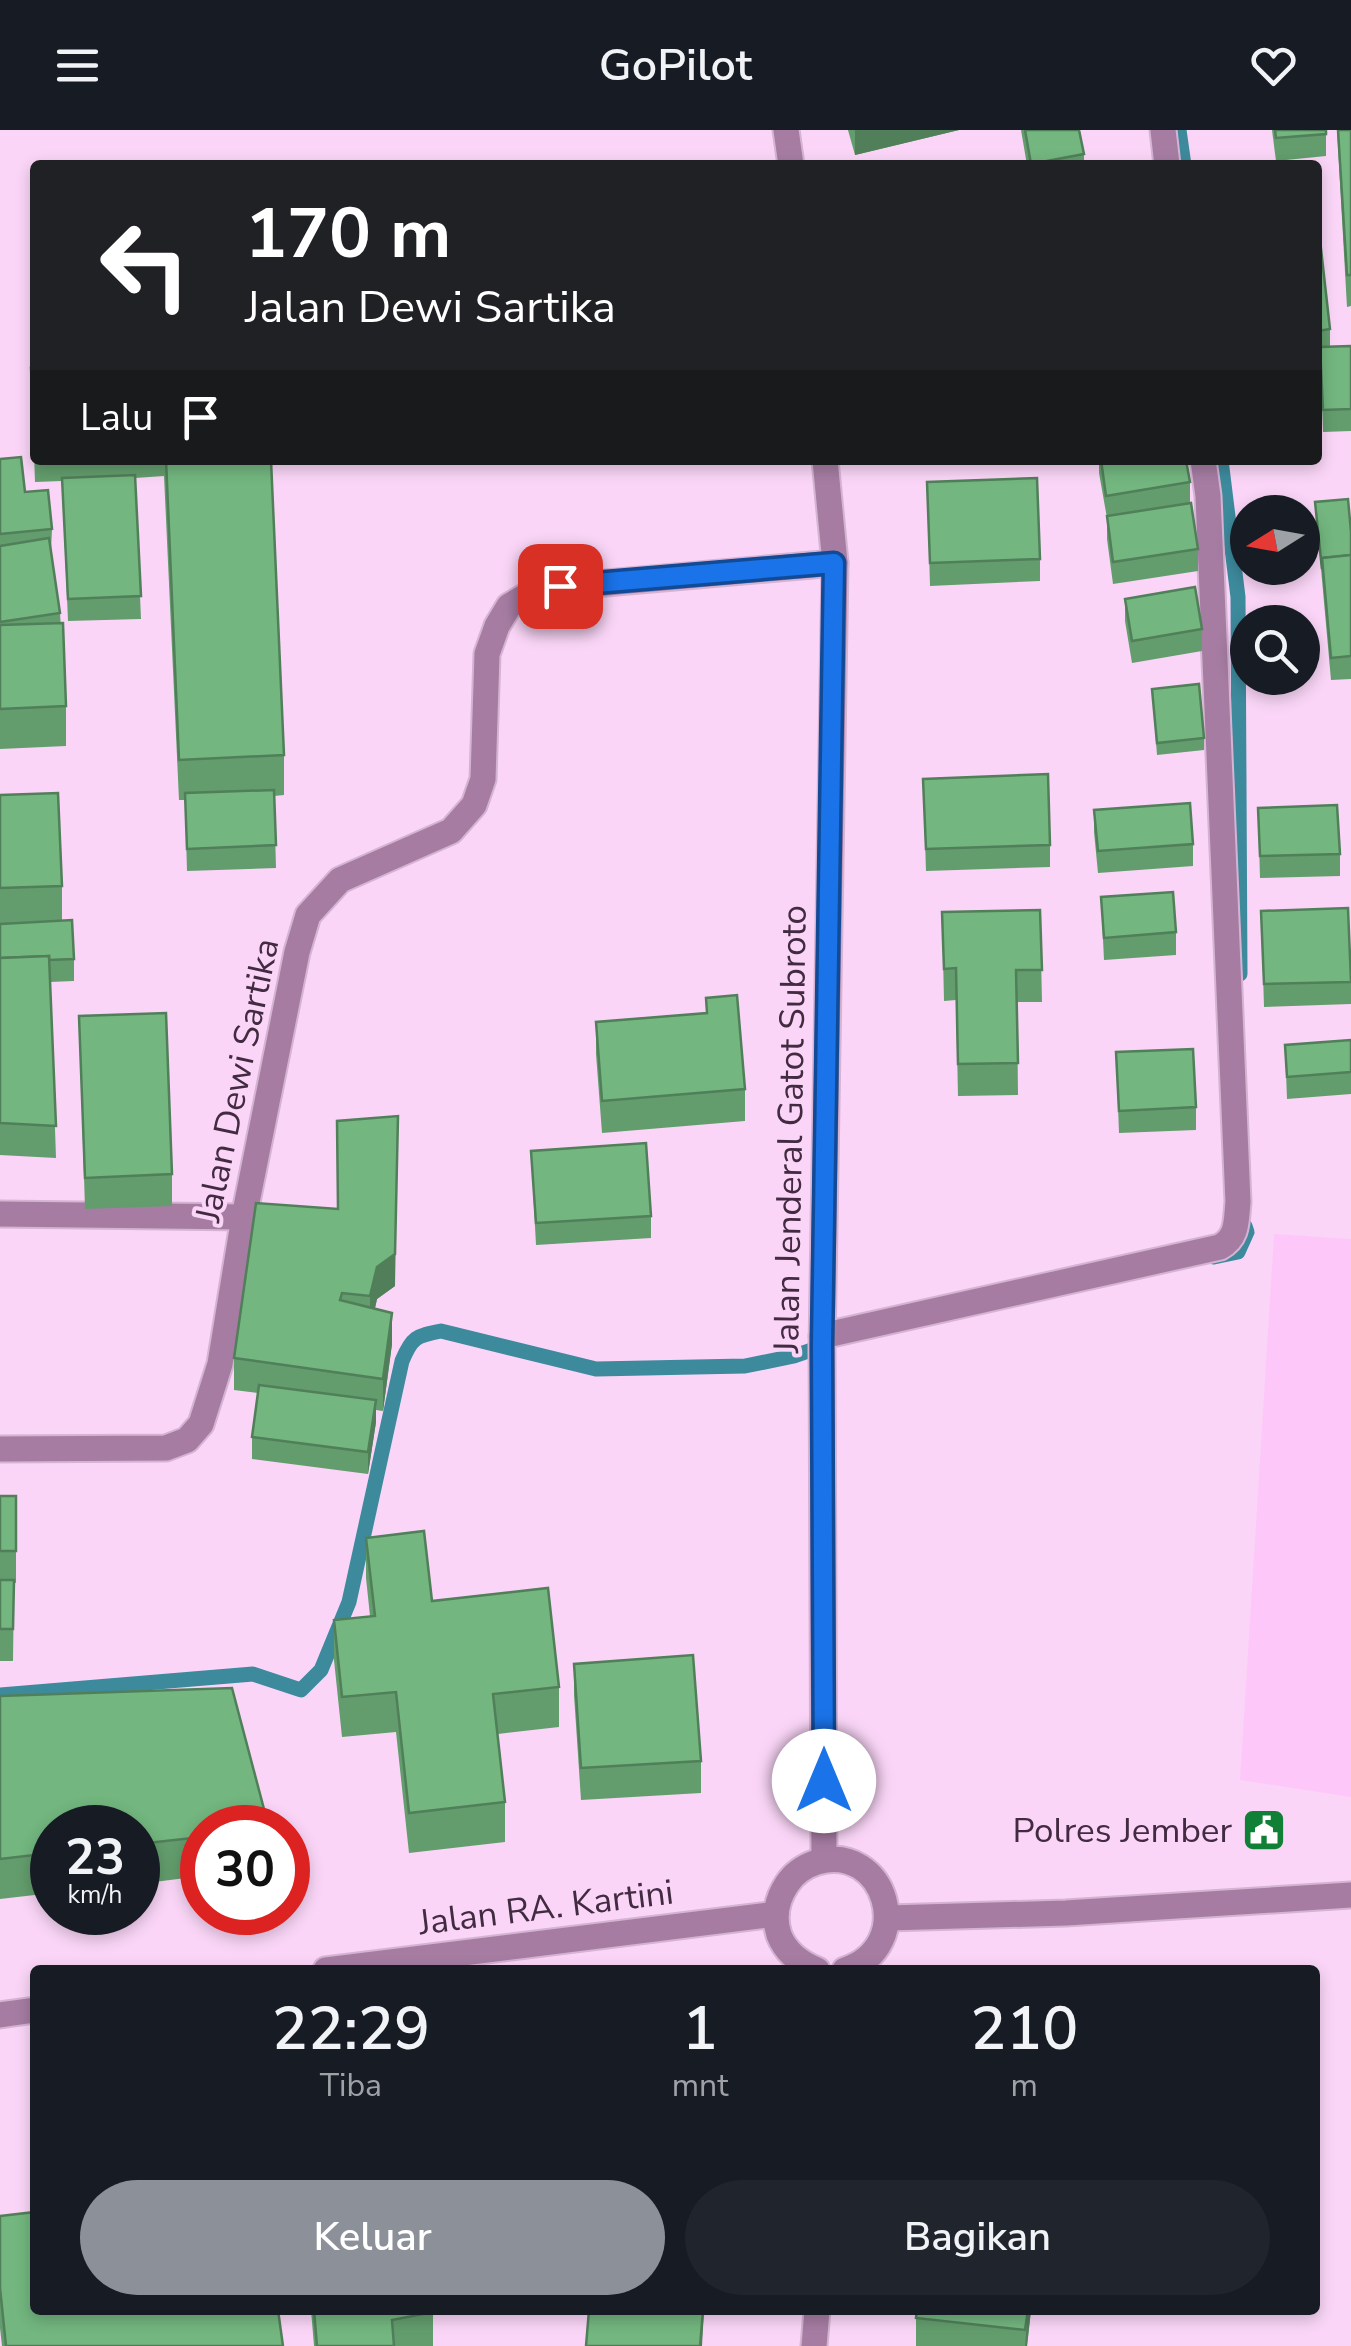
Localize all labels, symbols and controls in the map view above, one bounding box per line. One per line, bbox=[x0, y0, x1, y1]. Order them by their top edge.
text: GoPilot bbox=[599, 35, 752, 96]
icon: menu bbox=[50, 38, 105, 93]
icon: heart bbox=[1246, 38, 1301, 93]
text: 170 m bbox=[245, 186, 451, 282]
icon: left bbox=[80, 200, 210, 330]
text: Jalan Dewi Sartika bbox=[245, 277, 616, 338]
icon: arrive bbox=[173, 390, 228, 445]
text: Lalu bbox=[80, 392, 153, 443]
north arrow bbox=[1230, 495, 1320, 585]
map controls bbox=[1230, 495, 1320, 695]
pin bbox=[518, 544, 603, 629]
icon: arrive bbox=[533, 559, 588, 614]
button: search bbox=[1230, 605, 1320, 695]
street label: Jalan Jenderal Gatot Subroto bbox=[763, 905, 818, 1354]
street label: Jalan Dewi Sartika bbox=[184, 934, 290, 1227]
position arrow bbox=[772, 1729, 876, 1833]
speed limit sign: 30 bbox=[180, 1805, 310, 1935]
place label: Polres Jember bbox=[1013, 1807, 1232, 1854]
public building icon: Polres Jember bbox=[1241, 1807, 1287, 1853]
text: 23 bbox=[65, 1823, 125, 1892]
street label: Jalan RA. Kartini bbox=[415, 1869, 676, 1947]
text: km/h bbox=[67, 1878, 123, 1912]
text: 22:29 bbox=[272, 1988, 430, 2070]
text: 1 bbox=[682, 1988, 718, 2070]
text: 210 bbox=[970, 1988, 1078, 2070]
text: Tiba bbox=[320, 2064, 382, 2107]
text: mnt bbox=[672, 2064, 728, 2107]
text: m bbox=[1011, 2064, 1038, 2107]
button: Keluar bbox=[80, 2180, 665, 2295]
button: Bagikan bbox=[685, 2180, 1270, 2295]

